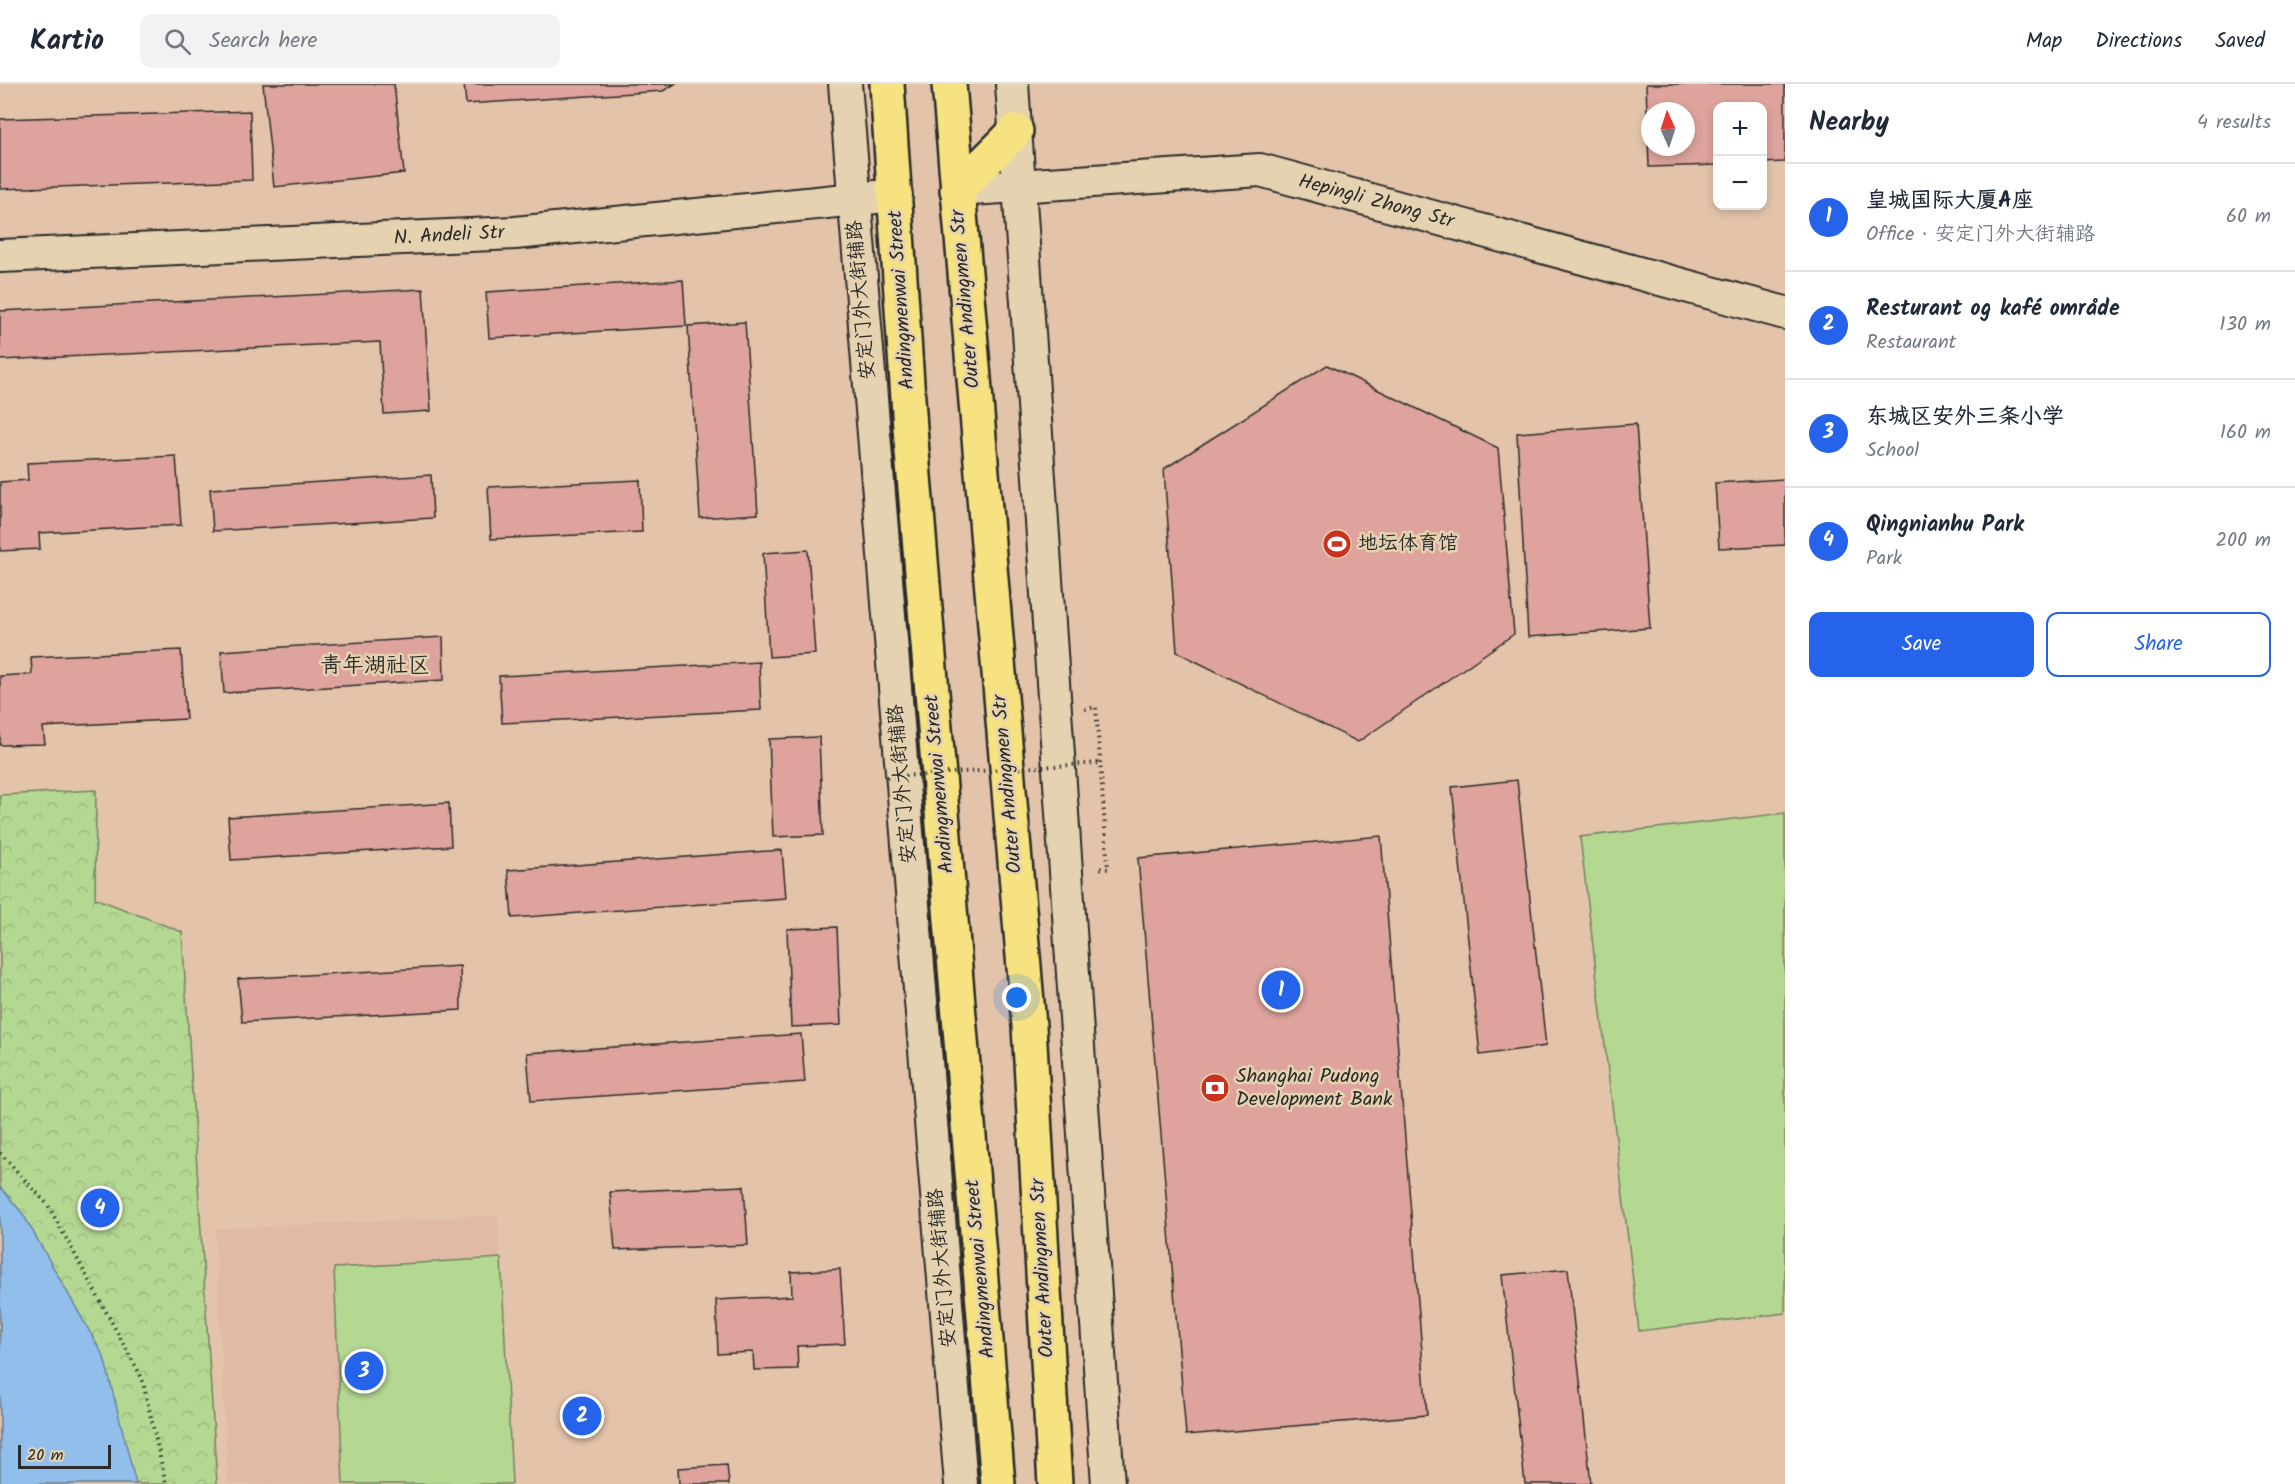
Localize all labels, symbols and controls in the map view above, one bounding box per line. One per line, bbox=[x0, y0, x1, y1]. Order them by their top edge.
search box bbox=[140, 14, 560, 68]
text: Kartio bbox=[30, 19, 104, 64]
text: Search here bbox=[209, 24, 317, 59]
icon: search bbox=[161, 25, 194, 58]
text: Map bbox=[2026, 25, 2062, 58]
text: Directions bbox=[2095, 25, 2182, 58]
text: Saved bbox=[2215, 25, 2265, 58]
north arrow bbox=[1641, 102, 1695, 156]
map controls bbox=[1713, 102, 1767, 210]
button: + bbox=[1713, 102, 1767, 156]
text: Nearby bbox=[1809, 102, 1889, 144]
text: 4 results bbox=[2197, 107, 2271, 139]
button: − bbox=[1713, 156, 1767, 210]
street label: Hepingli Zhong Str bbox=[1295, 166, 1459, 239]
text: 皇城国际大厦A座 bbox=[1866, 184, 2034, 219]
text: 1 bbox=[1825, 201, 1832, 233]
text: 60 m bbox=[2226, 201, 2271, 233]
street label: Outer Andingmen Str bbox=[942, 207, 990, 390]
street label: Andingmenwai Street bbox=[880, 209, 924, 391]
street label: N. Andeli Str bbox=[393, 217, 507, 255]
street label: 安定门外大街辅路 bbox=[839, 218, 885, 381]
text: Office · 安定门外大街辅路 bbox=[1866, 219, 2095, 251]
text: Resturant og kafé område bbox=[1866, 292, 2120, 327]
text: 2 bbox=[1823, 309, 1834, 341]
text: 130 m bbox=[2219, 309, 2271, 341]
text: Restaurant bbox=[1866, 327, 1956, 359]
text: 东城区安外三条小学 bbox=[1866, 400, 2064, 435]
text: 3 bbox=[1823, 417, 1834, 449]
text: 160 m bbox=[2220, 417, 2271, 449]
text: School bbox=[1866, 435, 1919, 467]
text: Qingnianhu Park bbox=[1866, 508, 2024, 543]
text: 4 bbox=[1823, 525, 1834, 557]
text: 200 m bbox=[2215, 525, 2271, 557]
sports icon: 地坛体育馆 bbox=[1321, 528, 1353, 560]
place label: 地坛体育馆 bbox=[1358, 528, 1458, 560]
text: Park bbox=[1866, 543, 1902, 575]
button: Save bbox=[1809, 612, 2034, 677]
button: Share bbox=[2046, 612, 2271, 677]
district label: 青年湖社区 bbox=[320, 649, 430, 684]
street label: Outer Andingmen Str bbox=[984, 692, 1032, 875]
street label: Andingmenwai Street bbox=[916, 693, 964, 875]
street label: 安定门外大街辅路 bbox=[880, 702, 926, 865]
pin: 1 bbox=[1262, 968, 1300, 1012]
your location bbox=[1002, 983, 1031, 1012]
place label: Shanghai Pudong Development Bank bbox=[1236, 1061, 1393, 1116]
bank icon: Shanghai Pudong Development Bank bbox=[1199, 1072, 1231, 1104]
street label: Outer Andingmen Str bbox=[1022, 1176, 1064, 1358]
street label: Andingmenwai Street bbox=[957, 1178, 1005, 1360]
pin: 4 bbox=[80, 1186, 120, 1230]
street label: 安定门外大街辅路 bbox=[920, 1186, 966, 1349]
pin: 3 bbox=[344, 1348, 384, 1394]
pin: 2 bbox=[562, 1394, 602, 1438]
scale bar bbox=[18, 1442, 111, 1470]
text: 20 m bbox=[27, 1443, 63, 1468]

